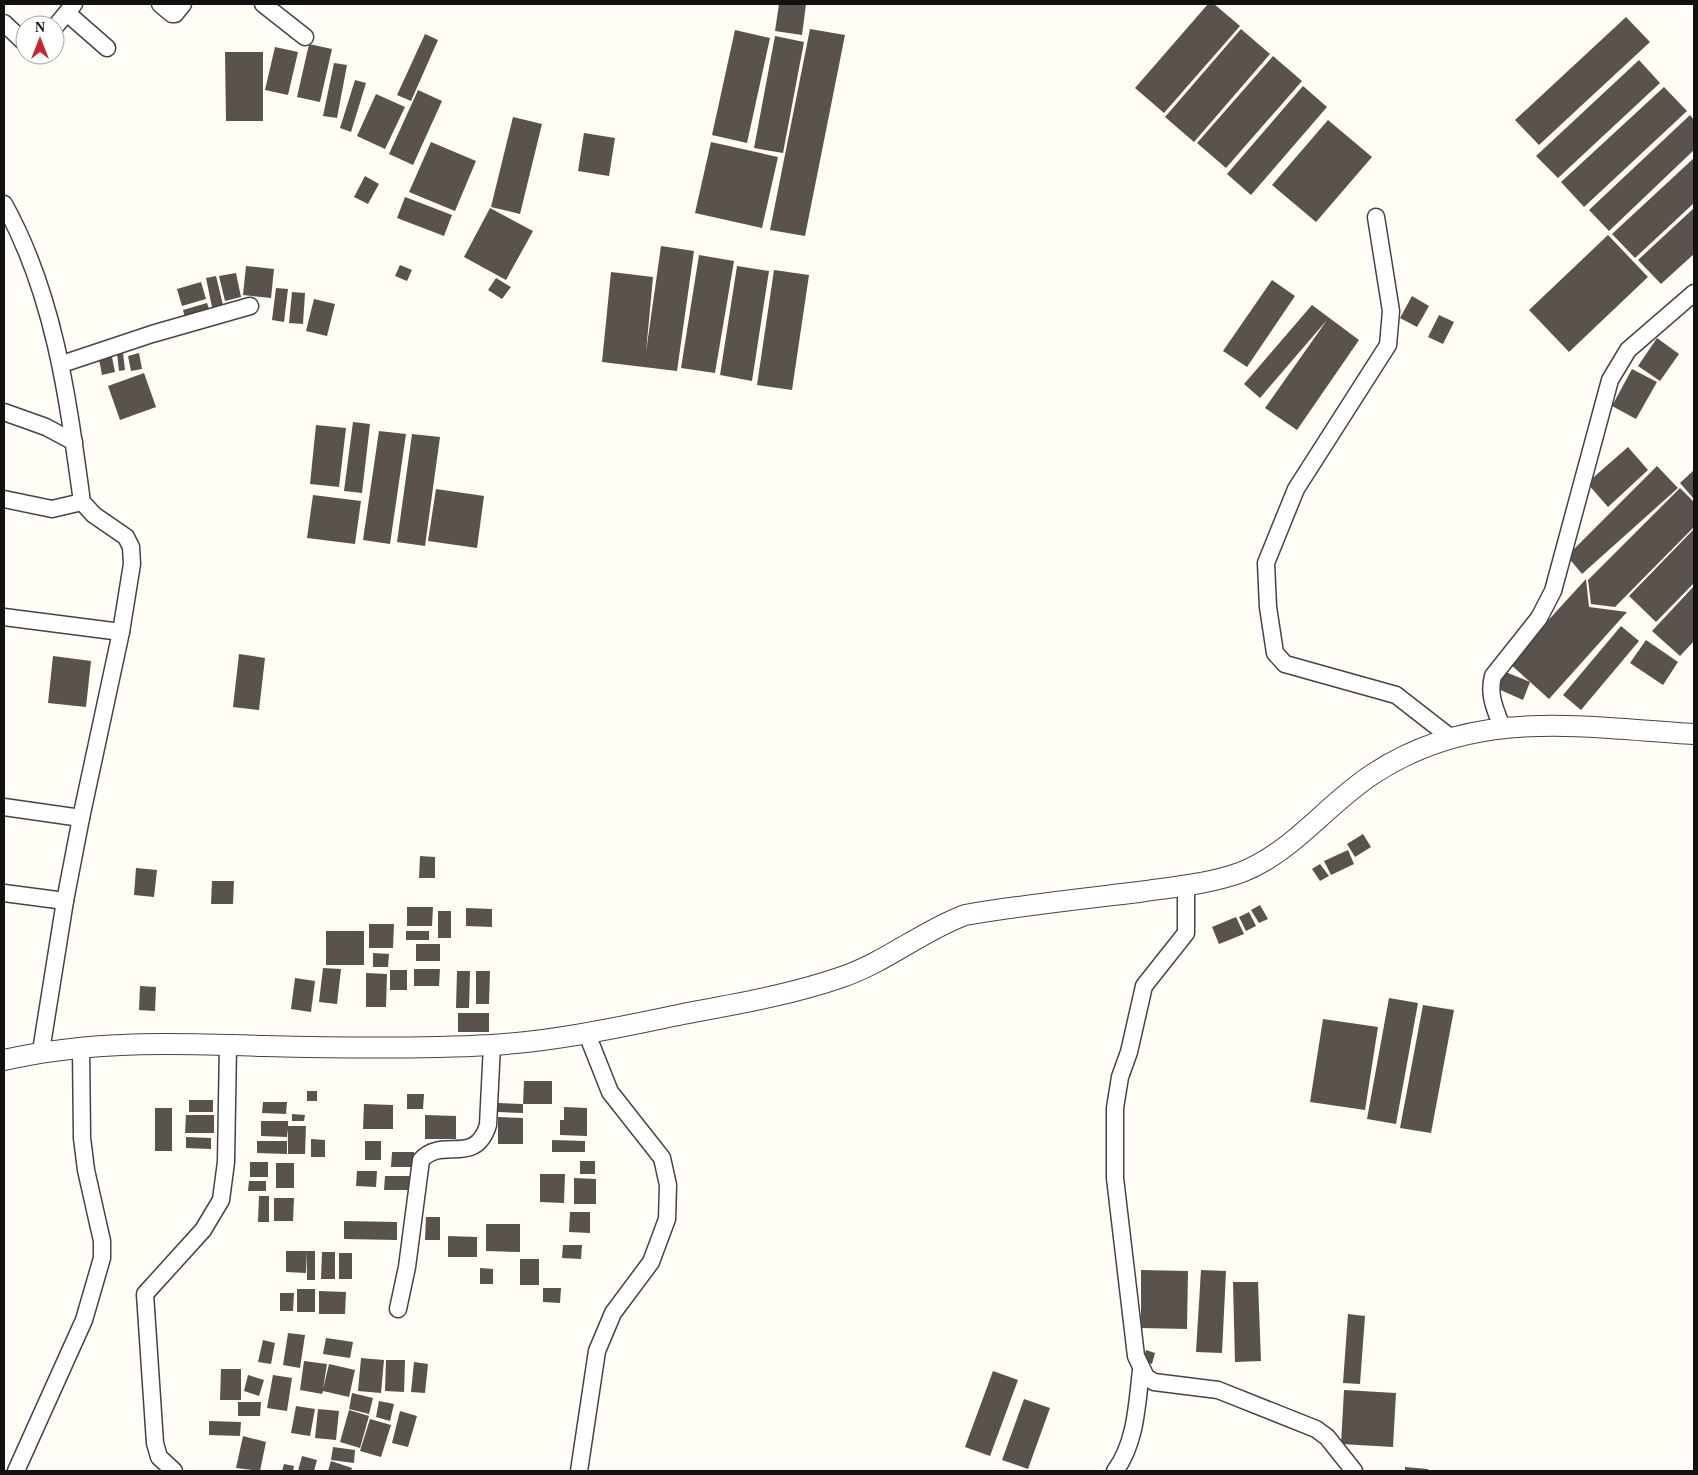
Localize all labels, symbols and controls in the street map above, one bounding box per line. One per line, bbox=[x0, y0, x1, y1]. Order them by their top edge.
north arrow bbox=[15, 15, 65, 65]
text: N bbox=[35, 20, 45, 35]

